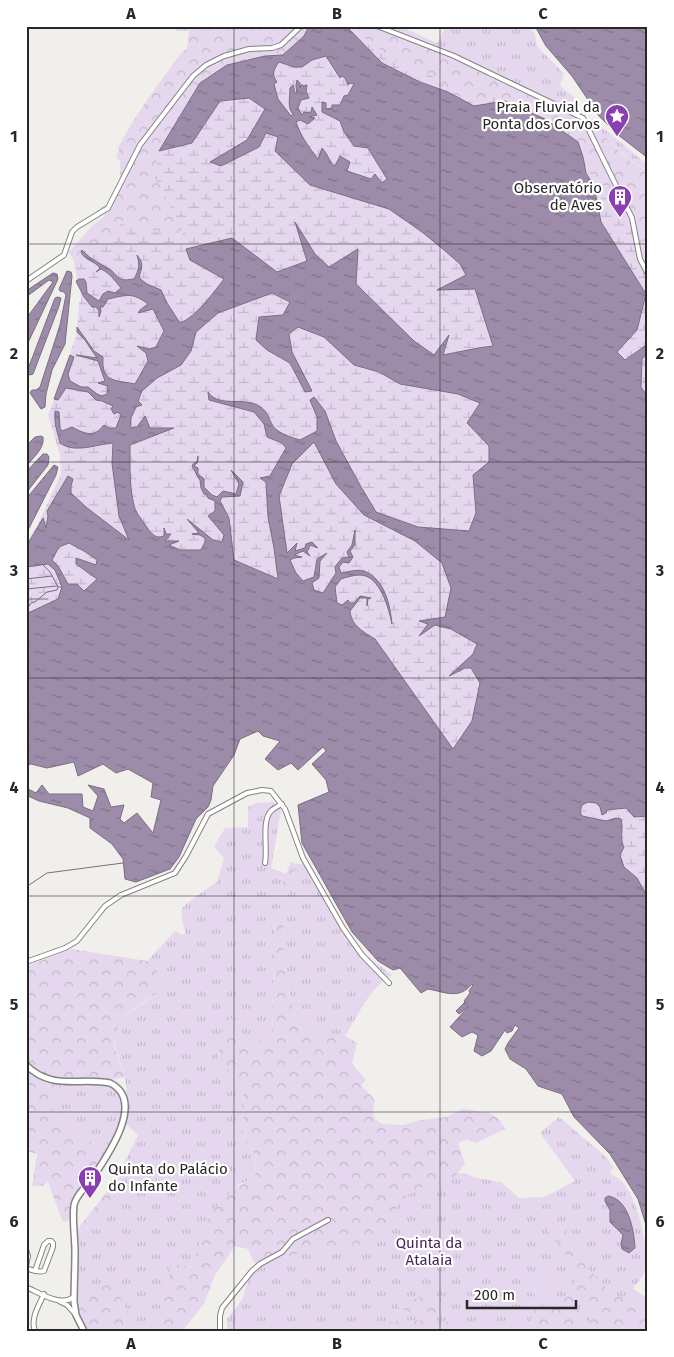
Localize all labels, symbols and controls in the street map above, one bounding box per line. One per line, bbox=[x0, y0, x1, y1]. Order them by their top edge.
text: A bbox=[125, 4, 136, 23]
text: B bbox=[332, 4, 342, 23]
text: C bbox=[538, 4, 548, 23]
place label: Praia Fluvial da Ponta dos Corvos bbox=[482, 98, 600, 133]
place icon: Praia Fluvial da Ponta dos Corvos bbox=[604, 103, 630, 137]
text: 1 bbox=[10, 127, 18, 146]
text: 1 bbox=[656, 127, 664, 146]
place label: Observatório de Aves bbox=[514, 179, 602, 214]
building icon: Observatório de Aves bbox=[607, 184, 633, 218]
text: 2 bbox=[10, 344, 18, 363]
text: 2 bbox=[656, 344, 664, 363]
text: 3 bbox=[9, 561, 18, 580]
text: 3 bbox=[655, 561, 664, 580]
text: 4 bbox=[9, 778, 19, 797]
text: 4 bbox=[655, 778, 665, 797]
text: 5 bbox=[10, 995, 19, 1014]
text: 5 bbox=[656, 995, 665, 1014]
place label: Quinta do Palácio do Infante bbox=[108, 1160, 228, 1195]
building icon: Quinta do Palácio do Infante bbox=[77, 1165, 103, 1199]
text: 6 bbox=[9, 1212, 19, 1231]
text: 6 bbox=[655, 1212, 665, 1231]
park label: Quinta da Atalaia bbox=[396, 1234, 462, 1269]
scale bar bbox=[467, 1277, 575, 1309]
text: 200 m bbox=[474, 1286, 515, 1304]
text: A bbox=[125, 1334, 136, 1353]
text: B bbox=[332, 1334, 342, 1353]
text: C bbox=[538, 1334, 548, 1353]

